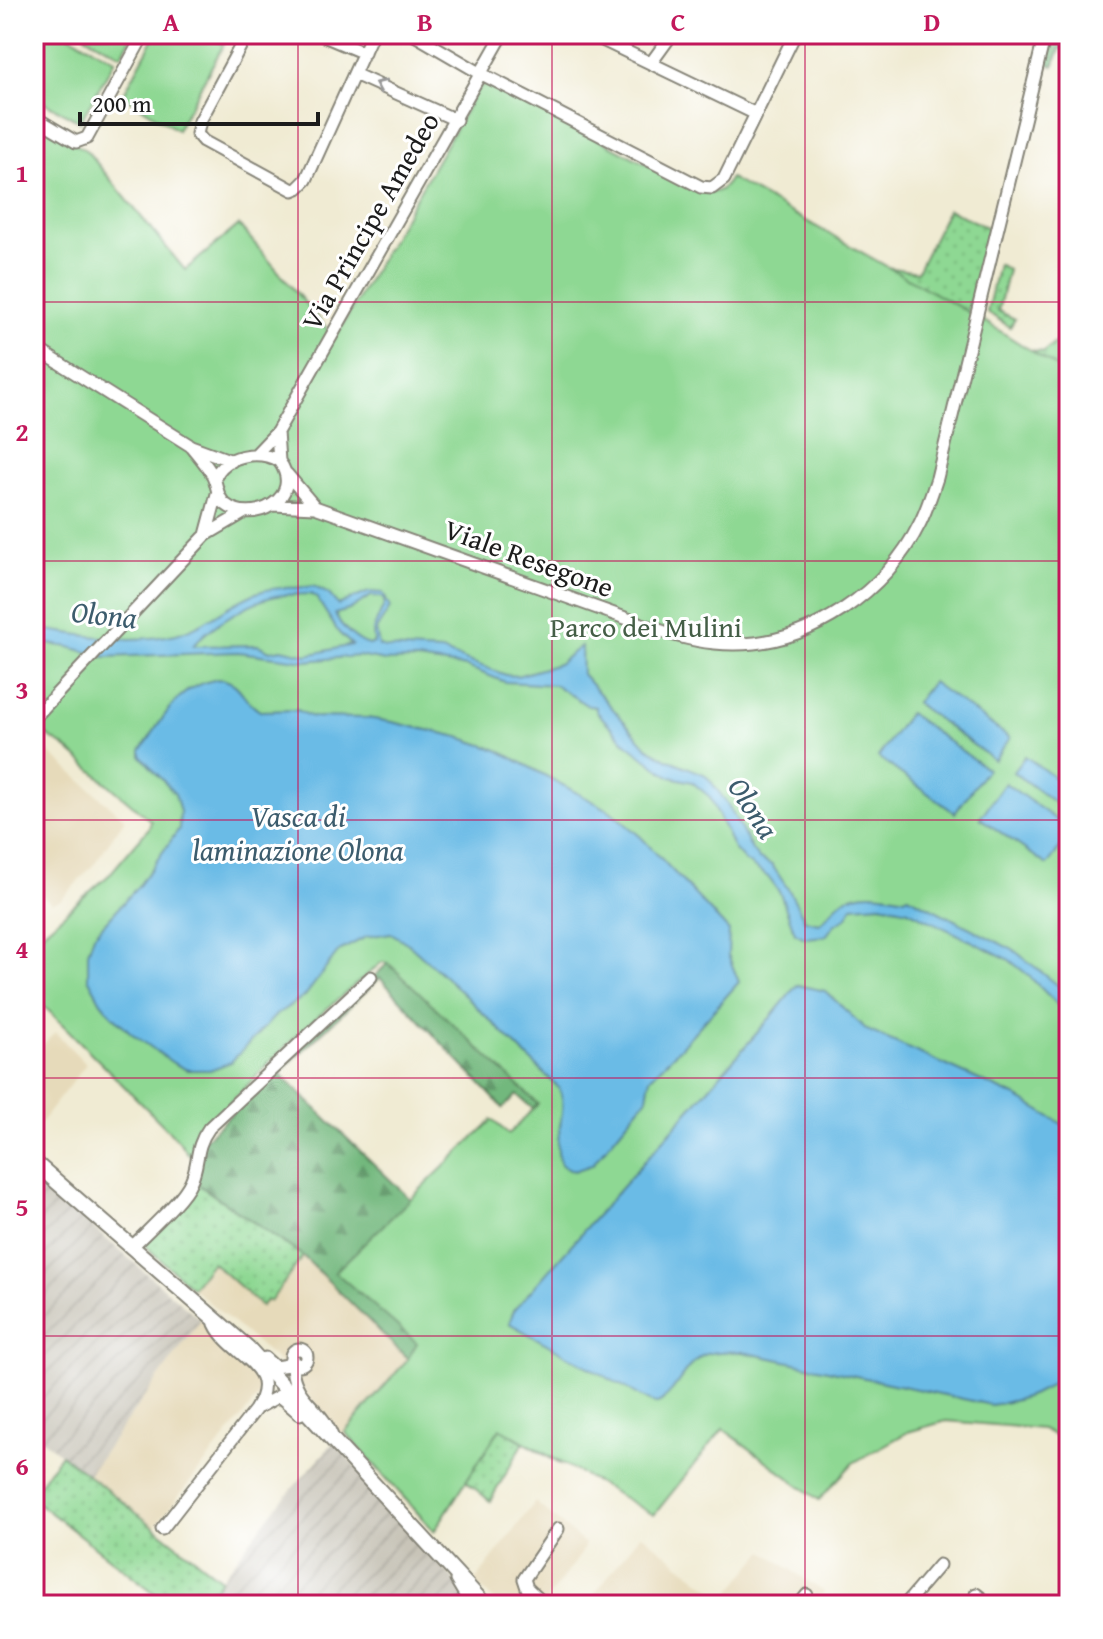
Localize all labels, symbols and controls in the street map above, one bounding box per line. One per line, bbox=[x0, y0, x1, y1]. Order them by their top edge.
text: A bbox=[163, 2, 180, 41]
text: B bbox=[417, 2, 433, 41]
text: C bbox=[671, 2, 685, 41]
text: D bbox=[924, 2, 940, 41]
scale bar bbox=[80, 76, 318, 126]
one-way arrow bbox=[373, 79, 388, 95]
text: 200 m bbox=[92, 86, 152, 121]
street label: Via Principe Amedeo bbox=[290, 104, 449, 337]
text: 1 bbox=[15, 153, 29, 192]
text: 2 bbox=[15, 412, 29, 451]
street label: Viale Resegone bbox=[439, 508, 619, 607]
water label: Olona bbox=[69, 589, 139, 639]
park label: Parco dei Mulini bbox=[550, 606, 742, 647]
text: 3 bbox=[15, 670, 29, 709]
water label: Olona bbox=[717, 768, 790, 847]
water label: Vasca di laminazione Olona bbox=[193, 794, 404, 872]
text: 4 bbox=[15, 929, 29, 968]
text: 5 bbox=[15, 1187, 29, 1226]
text: 6 bbox=[15, 1446, 29, 1485]

